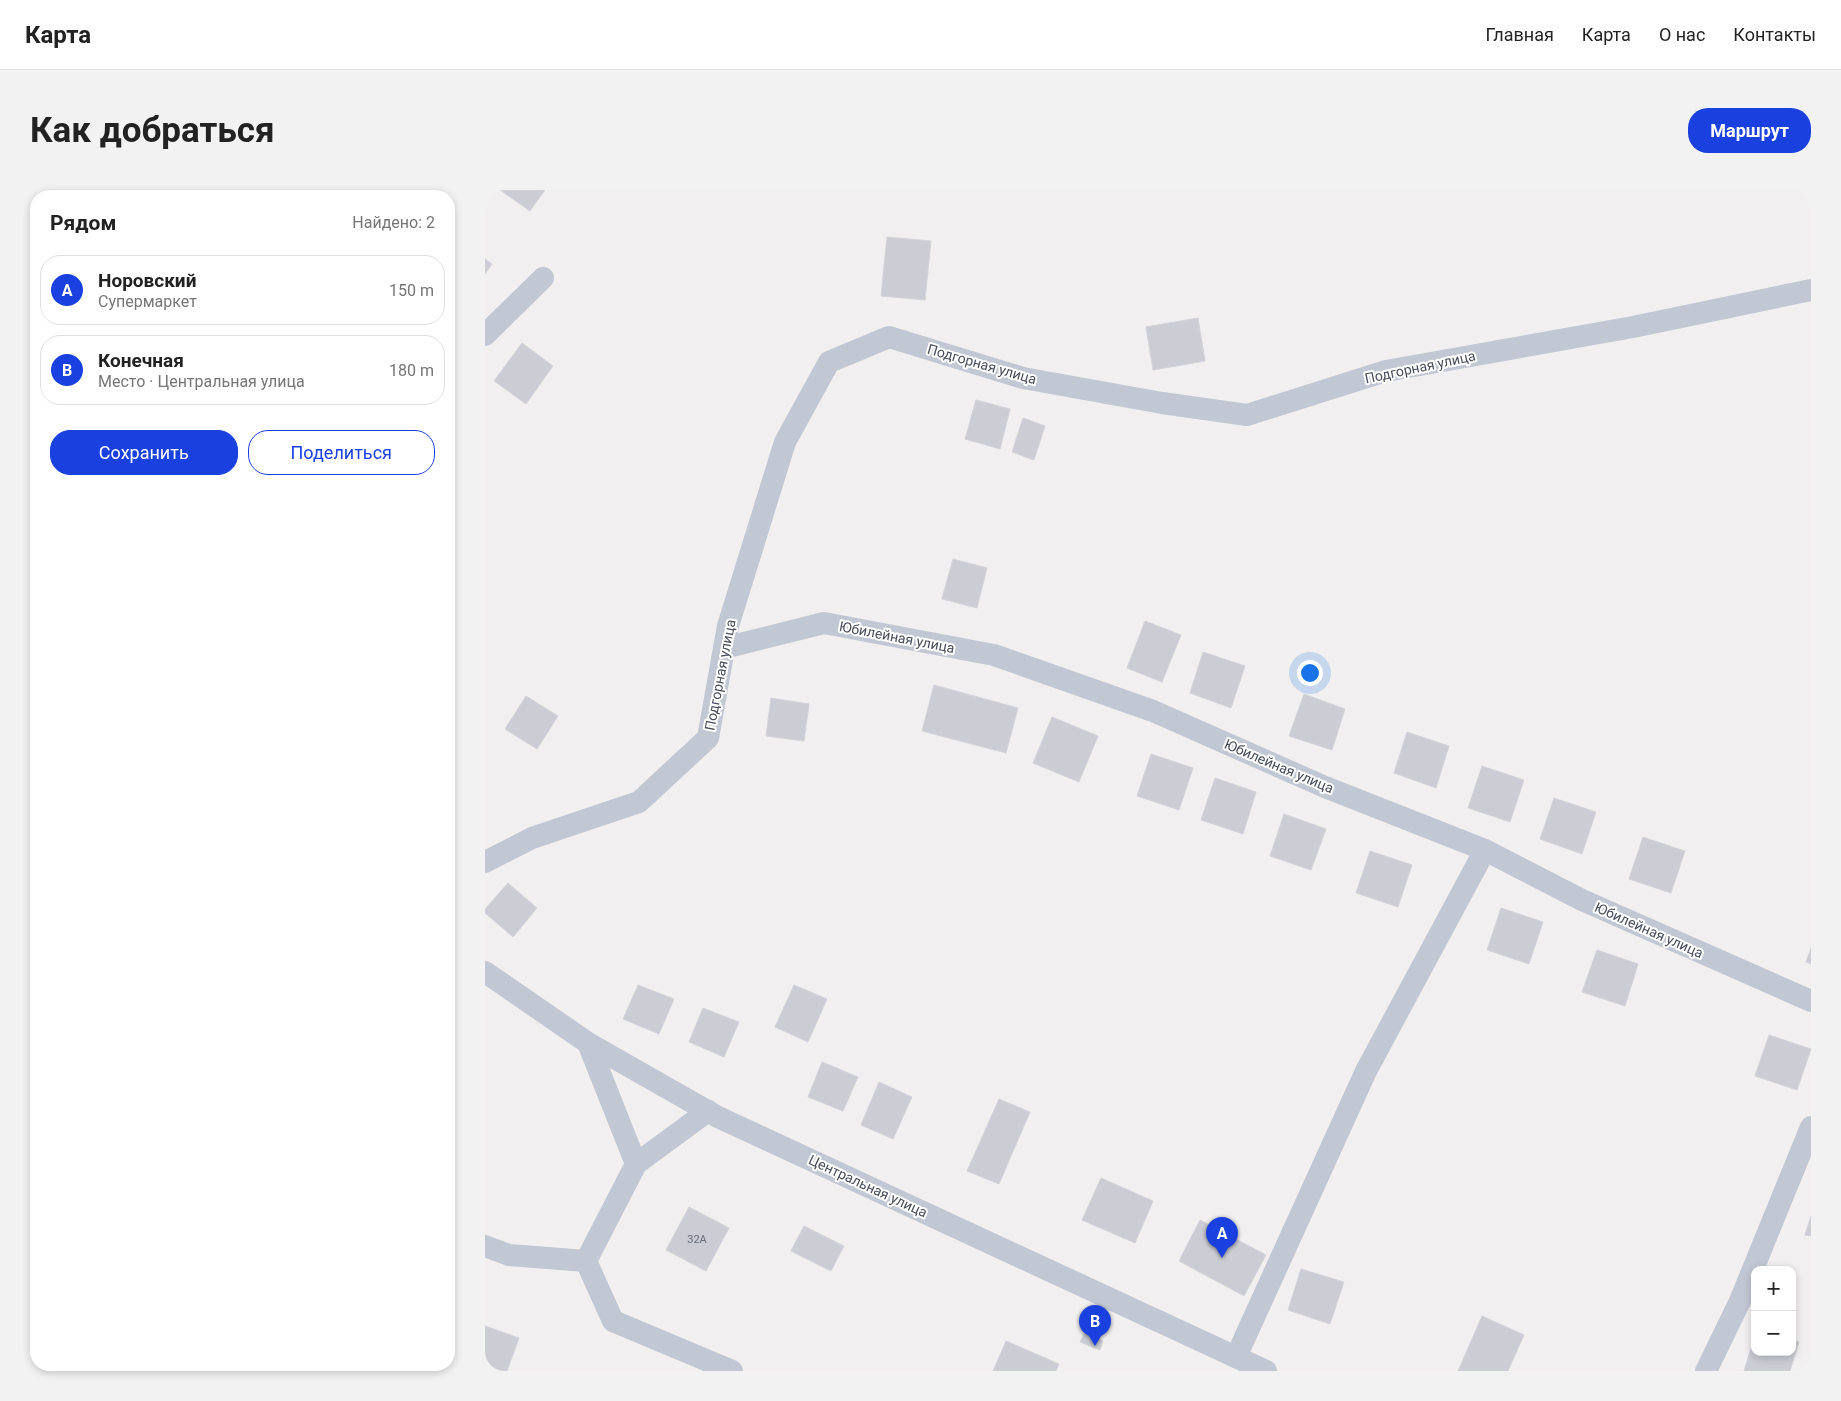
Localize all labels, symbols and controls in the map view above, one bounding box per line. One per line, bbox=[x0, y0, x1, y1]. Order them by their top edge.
text: Карта bbox=[25, 21, 91, 49]
text: Главная bbox=[1485, 24, 1554, 45]
text: Карта bbox=[1582, 24, 1631, 45]
text: О нас bbox=[1659, 24, 1705, 45]
text: Контакты bbox=[1733, 24, 1816, 45]
button: Маршрут bbox=[1688, 108, 1811, 153]
text: Как добраться bbox=[30, 110, 275, 151]
text: Рядом bbox=[50, 211, 116, 235]
text: Найдено: 2 bbox=[352, 213, 435, 232]
text: Норовский bbox=[98, 269, 196, 292]
text: A bbox=[62, 281, 72, 300]
text: 150 m bbox=[389, 281, 434, 300]
text: Супермаркет bbox=[98, 292, 197, 311]
street label: Подгорная улица bbox=[926, 341, 1038, 387]
street label: Подгорная улица bbox=[1363, 347, 1477, 387]
text: Конечная bbox=[98, 349, 184, 372]
text: B bbox=[62, 361, 72, 380]
text: 180 m bbox=[389, 361, 434, 380]
text: Место · Центральная улица bbox=[98, 372, 305, 391]
button: Сохранить bbox=[50, 430, 238, 475]
button: Поделиться bbox=[248, 430, 435, 475]
street label: Подгорная улица bbox=[701, 618, 739, 732]
street label: Юбилейная улица bbox=[838, 618, 956, 656]
your location bbox=[1297, 660, 1323, 686]
street label: Юбилейная улица bbox=[1222, 736, 1336, 796]
street label: Юбилейная улица bbox=[1592, 899, 1706, 961]
street label: Центральная улица bbox=[806, 1152, 930, 1220]
pin: A bbox=[1206, 1217, 1238, 1258]
house number: 32А bbox=[687, 1233, 708, 1246]
map controls bbox=[1751, 1266, 1796, 1356]
button: + bbox=[1751, 1266, 1796, 1311]
pin: B bbox=[1079, 1305, 1111, 1346]
button: − bbox=[1751, 1311, 1796, 1356]

